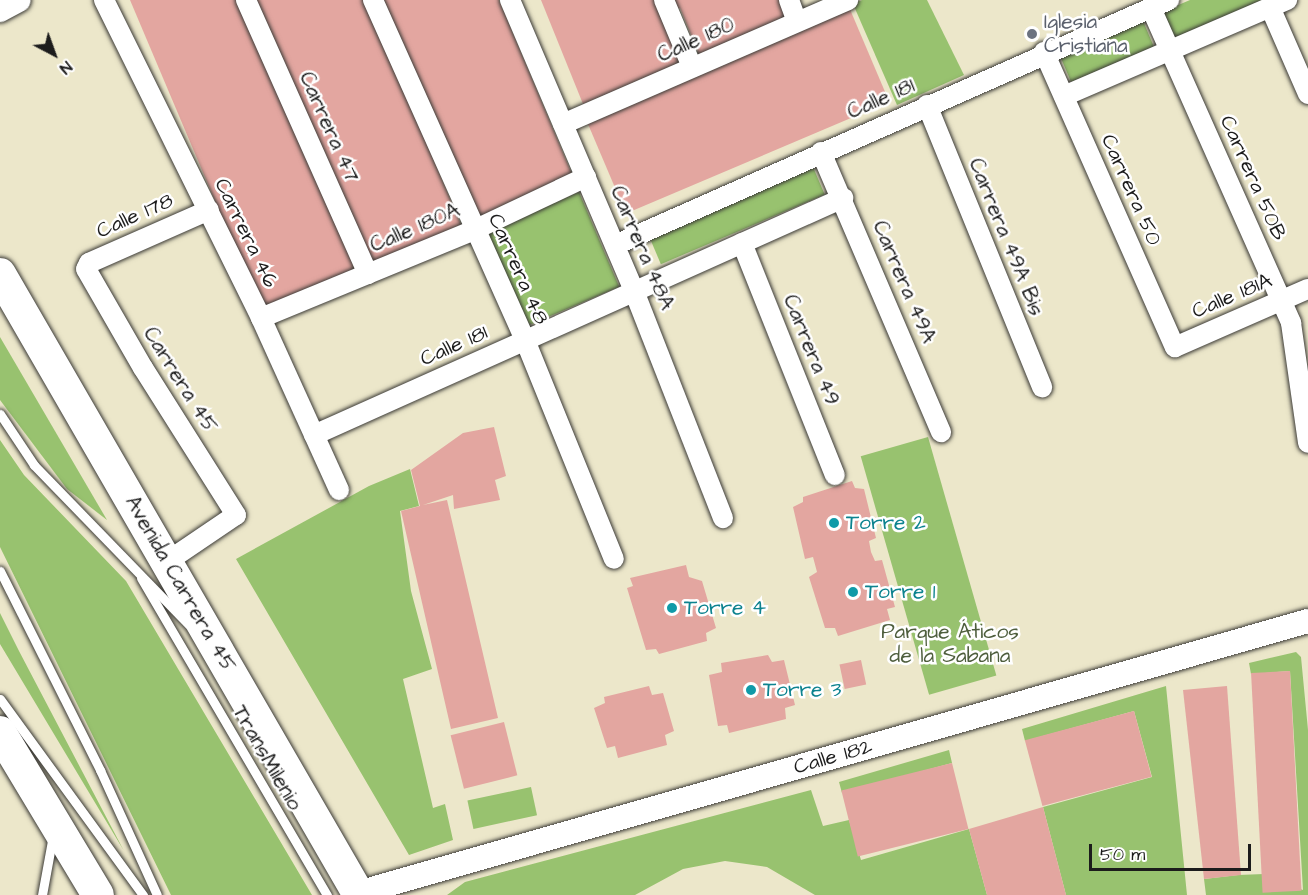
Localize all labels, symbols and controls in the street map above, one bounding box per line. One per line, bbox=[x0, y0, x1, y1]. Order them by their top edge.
place label: Iglesia Cristiana bbox=[1044, 9, 1128, 59]
street label: Calle 180 bbox=[654, 12, 738, 68]
north arrow bbox=[24, 24, 84, 84]
marker: Iglesia Cristiana bbox=[1025, 27, 1039, 41]
text: N bbox=[55, 56, 77, 79]
street label: Carrera 47 bbox=[293, 68, 365, 186]
street label: Calle 181 bbox=[843, 73, 919, 125]
street label: Carrera 50B bbox=[1214, 112, 1292, 244]
street label: Carrera 50 bbox=[1095, 131, 1167, 249]
street label: Carrera 49A Bis bbox=[963, 155, 1049, 319]
street label: Carrera 46 bbox=[209, 174, 283, 292]
street label: Carrera 48A bbox=[605, 182, 679, 314]
street label: Calle 178 bbox=[93, 188, 177, 244]
street label: Calle 180A bbox=[366, 198, 464, 258]
street label: Carrera 48 bbox=[482, 210, 554, 328]
street label: Carrera 49A bbox=[867, 217, 941, 347]
street label: Calle 181A bbox=[1188, 268, 1276, 324]
street label: Carrera 49 bbox=[777, 291, 845, 409]
street label: Calle 181 bbox=[416, 320, 492, 372]
street label: Carrera 45 bbox=[138, 322, 222, 438]
street label: Avenida Carrera 45 bbox=[119, 491, 241, 677]
place label: Torre 2 bbox=[846, 510, 926, 536]
marker: Torre 2 bbox=[827, 516, 841, 530]
place label: Torre 1 bbox=[865, 579, 936, 605]
marker: Torre 1 bbox=[846, 585, 860, 599]
place label: Torre 4 bbox=[684, 595, 766, 621]
marker: Torre 4 bbox=[665, 601, 679, 615]
park label: Parque Áticos de la Sabana bbox=[881, 619, 1019, 669]
place label: Torre 3 bbox=[763, 677, 842, 703]
marker: Torre 3 bbox=[744, 683, 758, 697]
street label: TransMilenio bbox=[227, 701, 307, 815]
street label: Calle 182 bbox=[791, 734, 875, 780]
scale bar bbox=[1092, 832, 1254, 870]
text: 50 m bbox=[1100, 842, 1145, 867]

